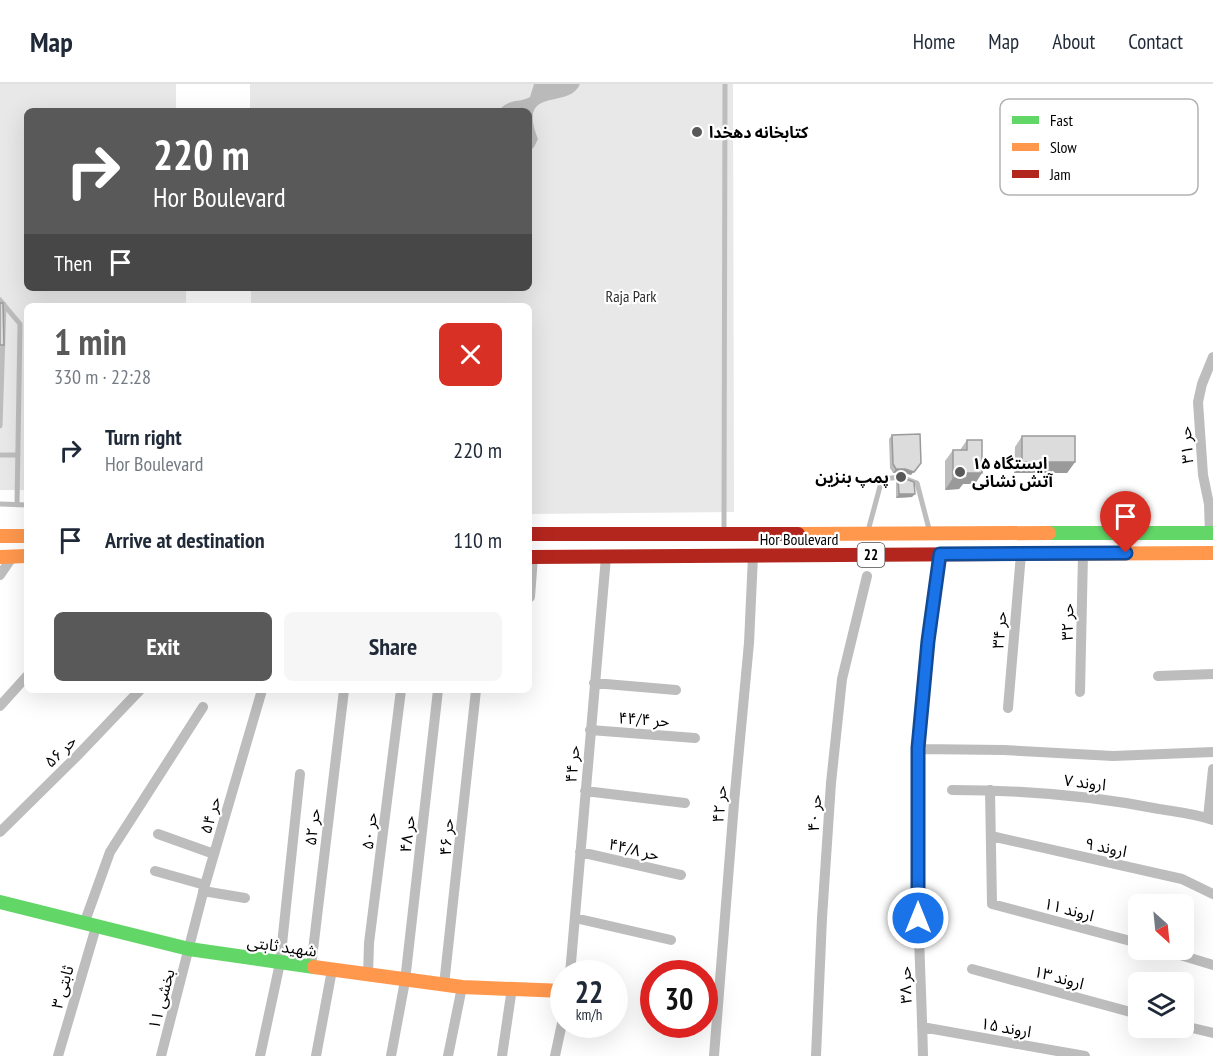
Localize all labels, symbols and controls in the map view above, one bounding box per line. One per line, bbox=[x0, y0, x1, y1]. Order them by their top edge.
text: Map bbox=[30, 23, 73, 60]
text: Home bbox=[913, 28, 955, 55]
text: Map bbox=[988, 28, 1019, 55]
text: About bbox=[1052, 28, 1095, 55]
text: Contact bbox=[1128, 28, 1183, 55]
legend bbox=[1000, 99, 1198, 195]
text: Fast bbox=[1050, 110, 1073, 130]
place label: کتابخانه دهخدا bbox=[709, 122, 809, 142]
marker: کتابخانه دهخدا bbox=[690, 125, 704, 139]
text: 220 m bbox=[153, 127, 250, 182]
icon: right bbox=[54, 132, 132, 210]
text: Slow bbox=[1050, 137, 1077, 157]
text: Jam bbox=[1049, 164, 1071, 184]
text: Hor Boulevard bbox=[153, 180, 286, 214]
icon: arrive bbox=[104, 246, 137, 279]
text: Then bbox=[54, 249, 92, 277]
park label: Raja Park bbox=[605, 286, 657, 306]
text: 1 min bbox=[54, 318, 127, 365]
button: close bbox=[439, 323, 502, 386]
text: 330 m · 22:28 bbox=[54, 364, 151, 390]
text: Turn right bbox=[105, 423, 182, 451]
street label: حر ۳۱ bbox=[1175, 426, 1197, 464]
icon: right bbox=[54, 434, 87, 467]
text: 220 m bbox=[453, 436, 502, 464]
text: Hor Boulevard bbox=[105, 451, 203, 477]
place label: ایستگاه ۱۵ آتش نشانی bbox=[972, 453, 1054, 491]
marker: ایستگاه ۱۵ آتش نشانی bbox=[953, 465, 967, 479]
place label: پمپ بنزین bbox=[815, 467, 889, 488]
marker: پمپ بنزین bbox=[894, 470, 908, 484]
pin bbox=[1100, 491, 1151, 553]
icon: arrive bbox=[1109, 500, 1142, 533]
icon: arrive bbox=[54, 524, 87, 557]
text: Arrive at destination bbox=[105, 526, 265, 554]
text: 110 m bbox=[453, 526, 502, 554]
street label: Hor Boulevard bbox=[760, 529, 838, 549]
road number: 22 bbox=[858, 543, 884, 567]
street label: حر ۳۲ bbox=[1057, 603, 1077, 641]
street label: حر ۳۴ bbox=[987, 610, 1011, 650]
button: Exit bbox=[54, 612, 272, 681]
button: Share bbox=[284, 612, 502, 681]
street label: حر ۴۴/۴ bbox=[618, 707, 670, 731]
street label: حر ۵۶ bbox=[40, 731, 80, 771]
street label: حر ۴۴ bbox=[560, 744, 584, 784]
street label: اروند ۷ bbox=[1063, 770, 1107, 794]
street label: حر ۴۲ bbox=[707, 784, 731, 824]
street label: حر ۵۴ bbox=[195, 794, 225, 836]
street label: حر ۴۰ bbox=[803, 794, 825, 832]
street label: حر ۵۲ bbox=[300, 807, 324, 847]
street label: حر ۵۰ bbox=[357, 811, 381, 851]
street label: حر ۴۸ bbox=[395, 814, 419, 854]
street label: حر ۴۶ bbox=[435, 818, 457, 856]
street label: حر ۴۴/۸ bbox=[607, 833, 661, 865]
street label: اروند ۹ bbox=[1083, 833, 1129, 861]
position arrow bbox=[886, 886, 950, 950]
street label: اروند ۱۱ bbox=[1042, 893, 1096, 925]
north arrow bbox=[1128, 894, 1194, 960]
map controls bbox=[1128, 894, 1194, 1038]
street label: شهید ثابتی bbox=[246, 931, 318, 961]
speed limit sign: 30 bbox=[640, 960, 718, 1038]
street label: اروند ۱۳ bbox=[1032, 961, 1086, 993]
street label: ثابتی ۳ bbox=[46, 963, 78, 1011]
street label: حر ۳۸ bbox=[894, 966, 916, 1004]
street label: بخشی ۱۱ bbox=[143, 967, 179, 1031]
text: 22 bbox=[575, 972, 603, 1011]
button: layers bbox=[1128, 972, 1194, 1038]
text: km/h bbox=[576, 1005, 602, 1024]
street label: اروند ۱۵ bbox=[979, 1013, 1033, 1041]

